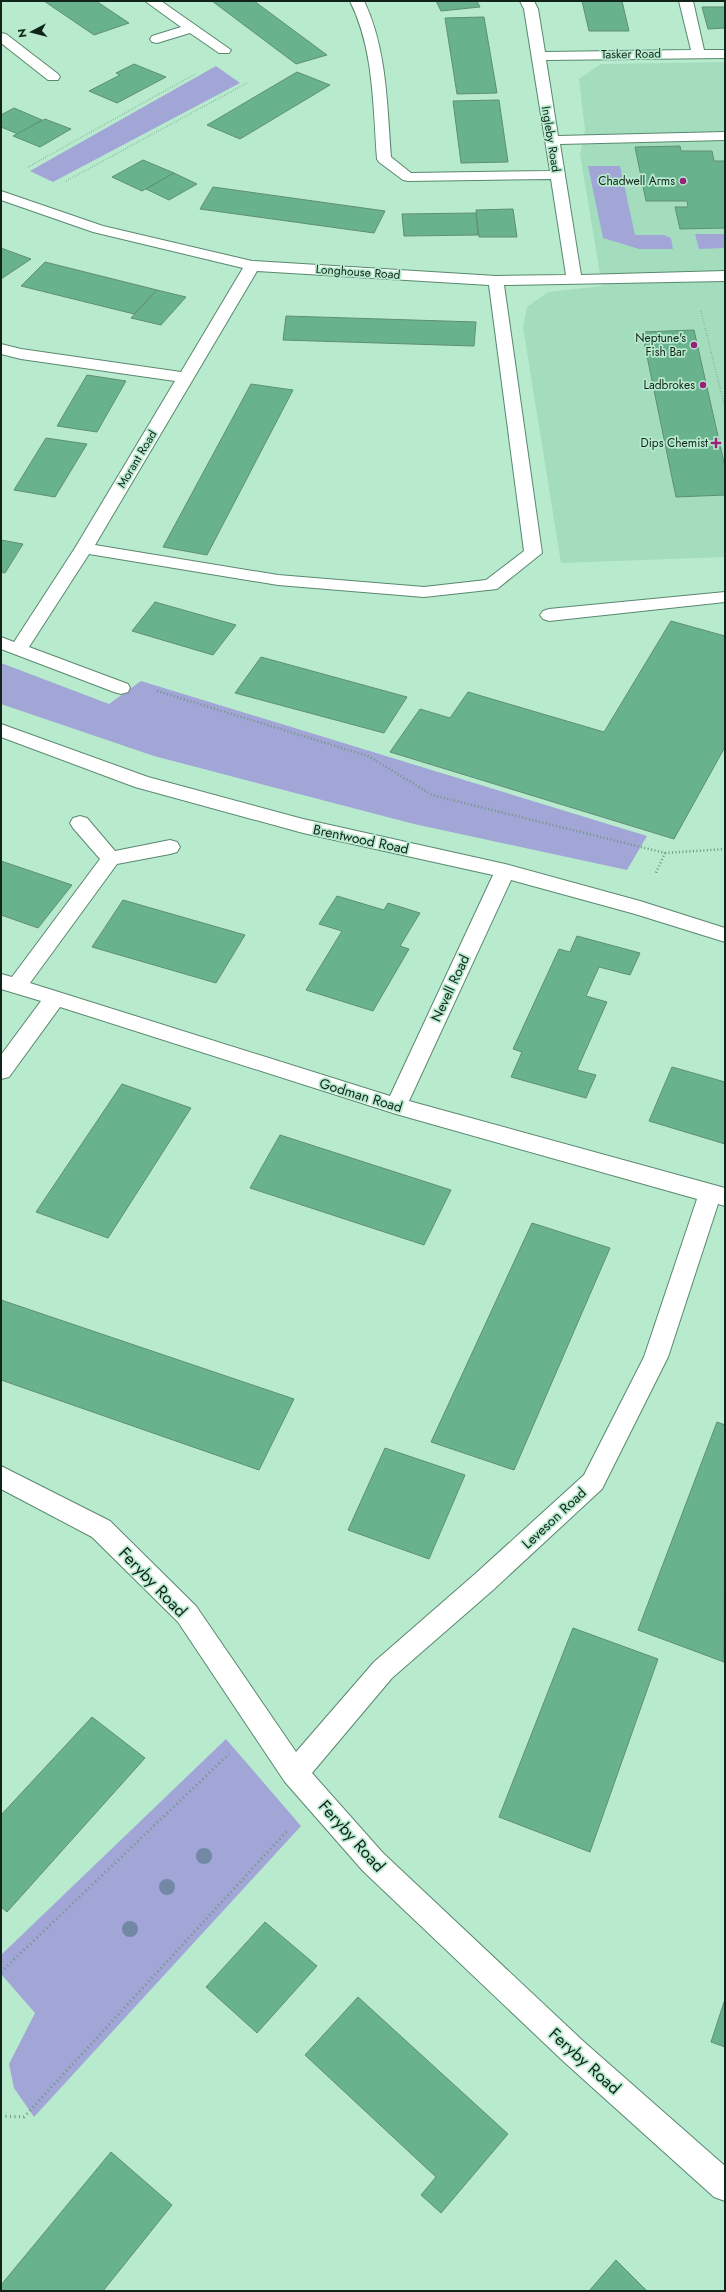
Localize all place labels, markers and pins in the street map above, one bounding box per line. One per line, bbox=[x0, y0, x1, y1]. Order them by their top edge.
place label: Chadwell Arms bbox=[598, 172, 675, 190]
marker: Chadwell Arms bbox=[678, 176, 688, 186]
place label: Neptune's Fish Bar bbox=[635, 329, 687, 361]
marker: Neptune's Fish Bar bbox=[689, 340, 699, 350]
place label: Ladbrokes bbox=[644, 376, 695, 394]
marker: Ladbrokes bbox=[698, 380, 708, 390]
place label: Dips Chemist bbox=[641, 434, 708, 452]
marker: Dips Chemist bbox=[711, 438, 721, 448]

